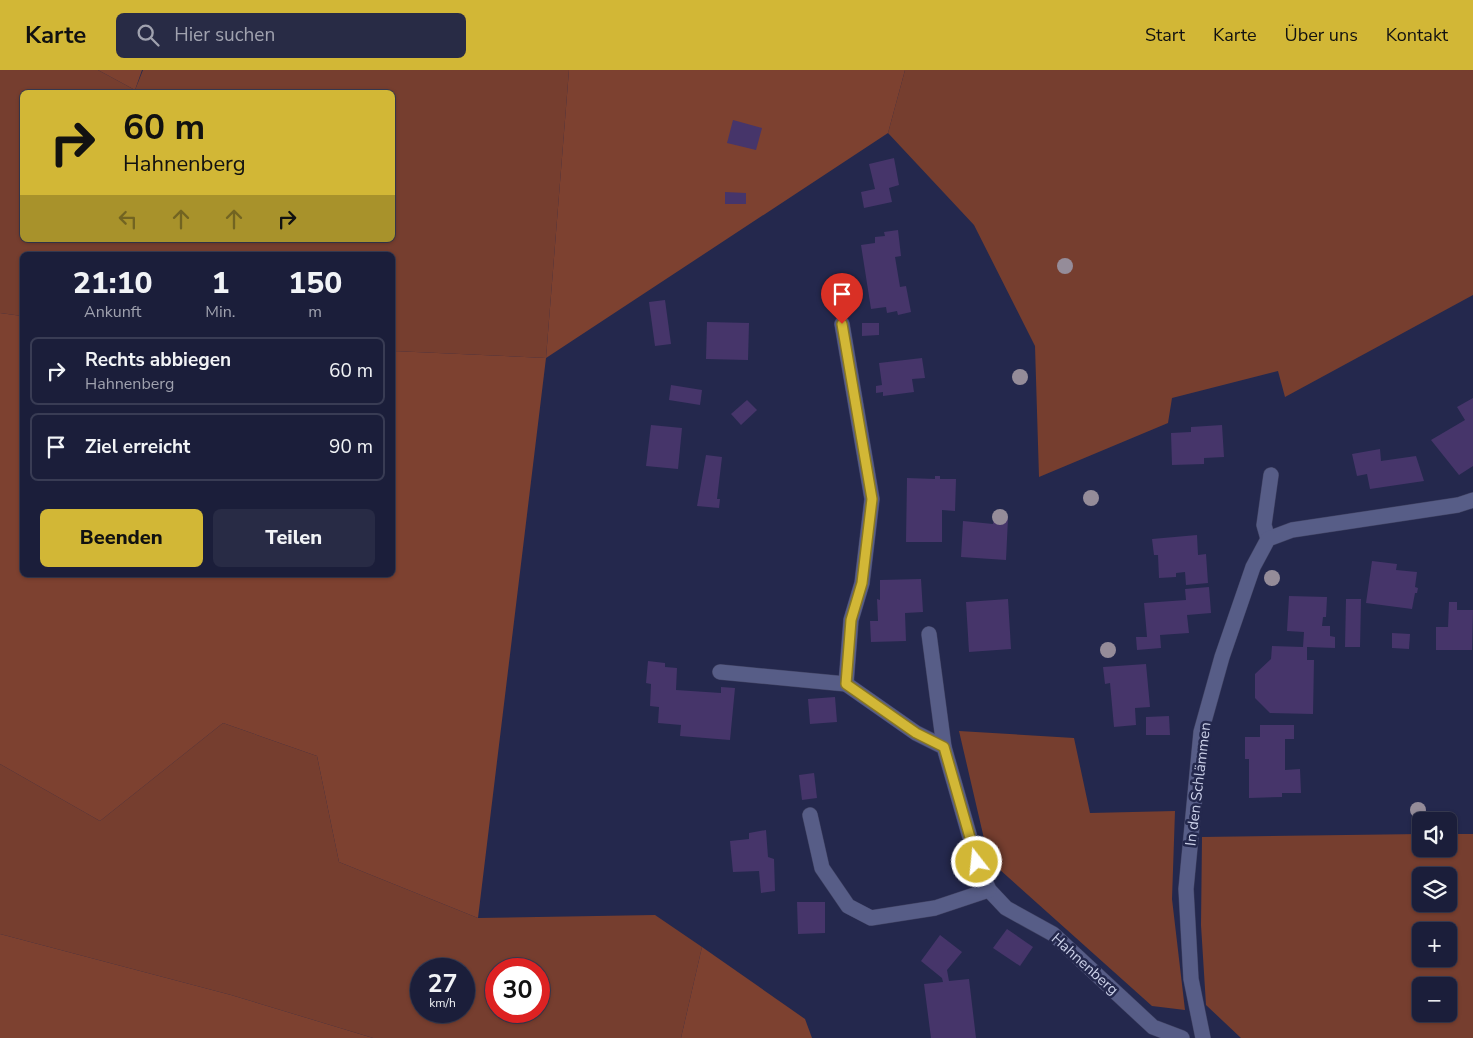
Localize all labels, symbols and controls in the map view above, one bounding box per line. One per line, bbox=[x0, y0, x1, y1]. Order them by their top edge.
search box bbox=[116, 13, 466, 58]
text: Karte bbox=[25, 19, 86, 51]
icon: search bbox=[134, 21, 162, 49]
text: Hier suchen bbox=[174, 22, 275, 48]
text: Start bbox=[1145, 23, 1185, 47]
text: Karte bbox=[1213, 23, 1257, 47]
text: Über uns bbox=[1285, 23, 1358, 47]
text: Kontakt bbox=[1386, 23, 1448, 47]
text: 60 m bbox=[123, 104, 205, 151]
icon: right bbox=[40, 110, 105, 175]
text: Hahnenberg bbox=[123, 149, 246, 179]
icon: left bbox=[114, 205, 142, 233]
icon: ahead bbox=[167, 205, 195, 233]
icon: ahead bbox=[220, 205, 248, 233]
icon: right bbox=[273, 205, 301, 233]
text: 21:10 bbox=[73, 263, 153, 304]
text: 1 bbox=[211, 263, 229, 304]
text: 150 bbox=[288, 263, 342, 304]
pin bbox=[821, 273, 863, 324]
icon: arrive bbox=[828, 280, 856, 308]
text: Ankunft bbox=[84, 301, 141, 323]
text: Min. bbox=[205, 301, 235, 323]
text: m bbox=[308, 301, 322, 323]
text: Rechts abbiegen bbox=[85, 347, 231, 373]
icon: right bbox=[42, 357, 70, 385]
text: 60 m bbox=[329, 358, 373, 384]
text: Hahnenberg bbox=[85, 373, 174, 395]
icon: arrive bbox=[42, 433, 70, 461]
text: Ziel erreicht bbox=[85, 434, 190, 460]
text: 90 m bbox=[329, 434, 373, 460]
button: Beenden bbox=[40, 509, 203, 567]
button: Teilen bbox=[213, 509, 375, 567]
street label: In den Schlämmen bbox=[1180, 721, 1216, 847]
map controls bbox=[1412, 812, 1457, 1022]
button: sound bbox=[1412, 812, 1457, 857]
position arrow bbox=[950, 835, 1002, 887]
button: layers bbox=[1412, 867, 1457, 912]
button: + bbox=[1412, 922, 1457, 967]
street label: Hahnenberg bbox=[1047, 929, 1123, 999]
speed limit sign: 30 bbox=[485, 958, 550, 1023]
text: 27 bbox=[427, 967, 458, 1001]
button: − bbox=[1412, 977, 1457, 1022]
text: km/h bbox=[429, 995, 456, 1011]

